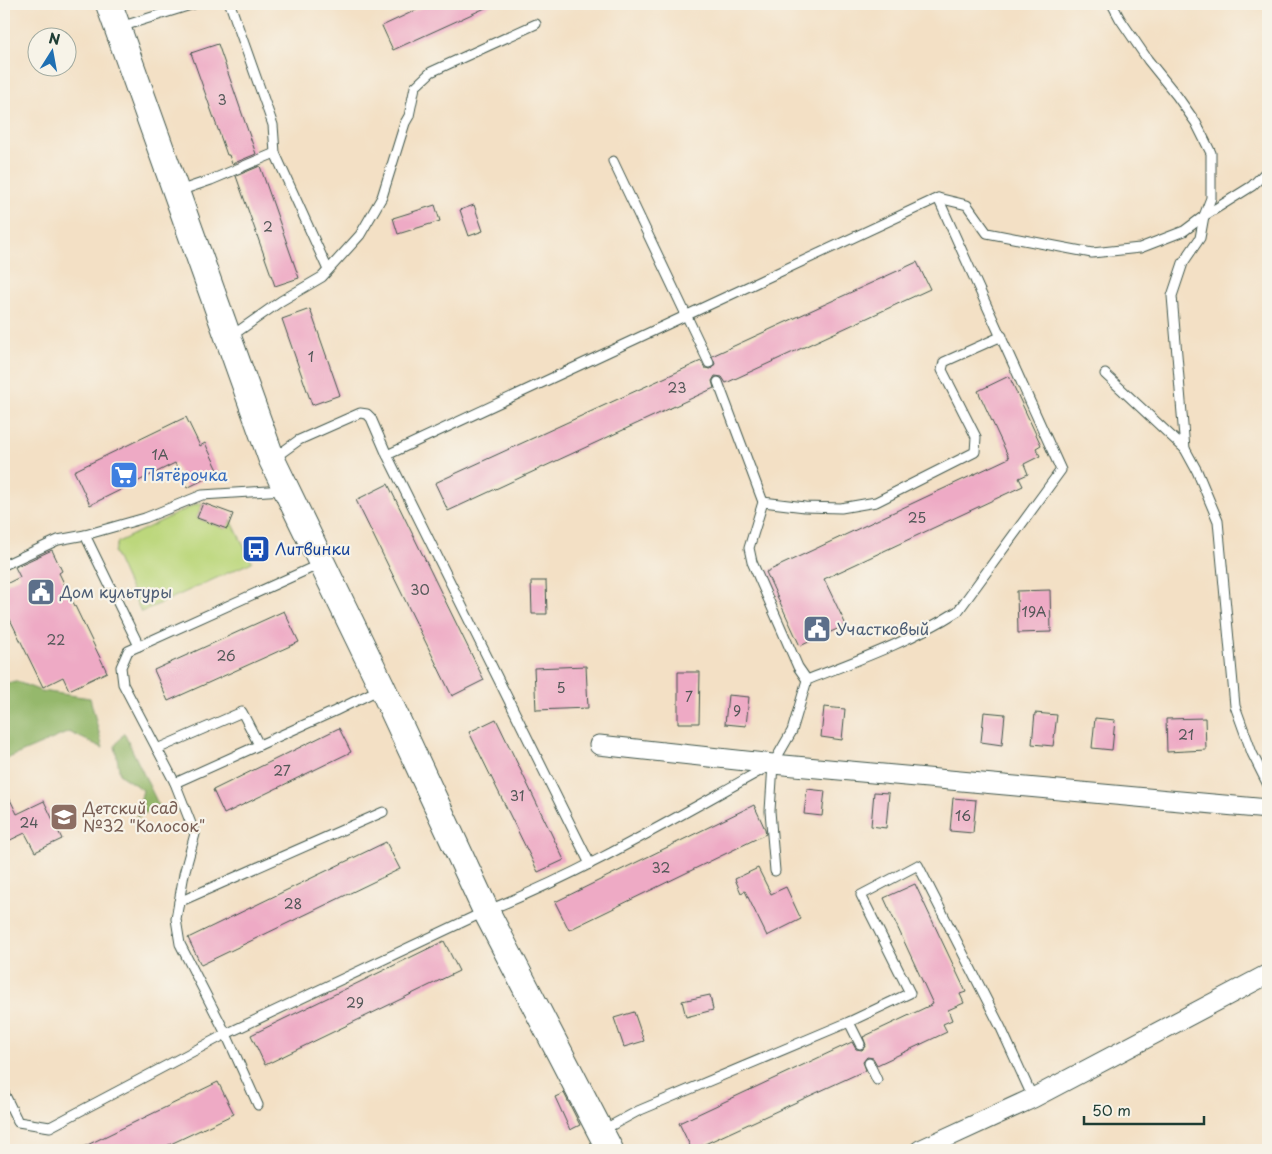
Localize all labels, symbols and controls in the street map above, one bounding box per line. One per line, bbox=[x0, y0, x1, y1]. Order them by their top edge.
text: N bbox=[47, 27, 62, 50]
north arrow bbox=[28, 28, 78, 78]
house number: 3 bbox=[217, 89, 227, 110]
house number: 2 bbox=[263, 216, 273, 237]
house number: 1 bbox=[308, 346, 314, 367]
house number: 23 bbox=[668, 377, 686, 398]
house number: 1А bbox=[151, 444, 169, 465]
supermarket icon: Пятёрочка bbox=[109, 460, 139, 490]
place label: Пятёрочка bbox=[143, 462, 228, 486]
house number: 25 bbox=[908, 507, 926, 528]
bus stop icon: Литвинки bbox=[241, 534, 271, 564]
place label: Литвинки bbox=[275, 536, 350, 560]
public building icon: Дом культуры bbox=[26, 577, 56, 607]
place label: Дом культуры bbox=[59, 579, 172, 603]
house number: 30 bbox=[410, 579, 430, 600]
house number: 19А bbox=[1022, 601, 1047, 622]
public building icon: Участковый bbox=[802, 614, 832, 644]
place label: Участковый bbox=[836, 616, 929, 640]
house number: 22 bbox=[47, 629, 65, 650]
house number: 26 bbox=[216, 645, 236, 666]
house number: 5 bbox=[556, 677, 566, 698]
house number: 7 bbox=[685, 686, 693, 707]
house number: 9 bbox=[733, 700, 741, 721]
house number: 21 bbox=[1178, 724, 1194, 745]
house number: 27 bbox=[273, 760, 291, 781]
house number: 31 bbox=[510, 785, 524, 806]
place label: Детский сад №32 "Колосок" bbox=[82, 795, 205, 837]
school or university icon: Детский сад №32 "Колосок" bbox=[49, 802, 79, 832]
house number: 16 bbox=[955, 805, 971, 826]
house number: 24 bbox=[20, 812, 38, 833]
house number: 32 bbox=[652, 857, 670, 878]
house number: 28 bbox=[284, 893, 302, 914]
house number: 29 bbox=[346, 992, 364, 1013]
scale bar bbox=[1084, 1094, 1204, 1126]
text: 50 m bbox=[1092, 1098, 1131, 1121]

